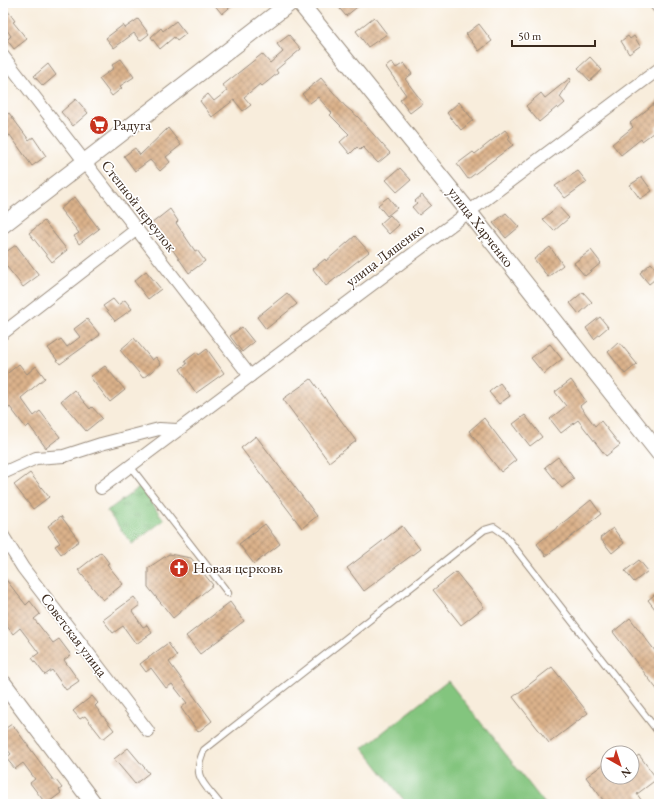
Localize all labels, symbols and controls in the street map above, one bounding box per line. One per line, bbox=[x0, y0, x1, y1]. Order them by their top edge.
scale bar bbox=[512, 22, 595, 48]
text: 50 m bbox=[518, 28, 542, 44]
supermarket icon: Радуга bbox=[88, 114, 110, 136]
place label: Радуга bbox=[113, 115, 151, 134]
street label: Степной переулок bbox=[98, 156, 181, 255]
street label: улица Харченко bbox=[444, 183, 519, 271]
street label: улица Ляшенко bbox=[342, 219, 428, 290]
church icon: Новая церковь bbox=[168, 557, 190, 579]
place label: Новая церковь bbox=[193, 558, 283, 577]
street label: Советская улица bbox=[37, 589, 112, 680]
north arrow bbox=[600, 745, 640, 785]
text: N bbox=[618, 765, 634, 781]

